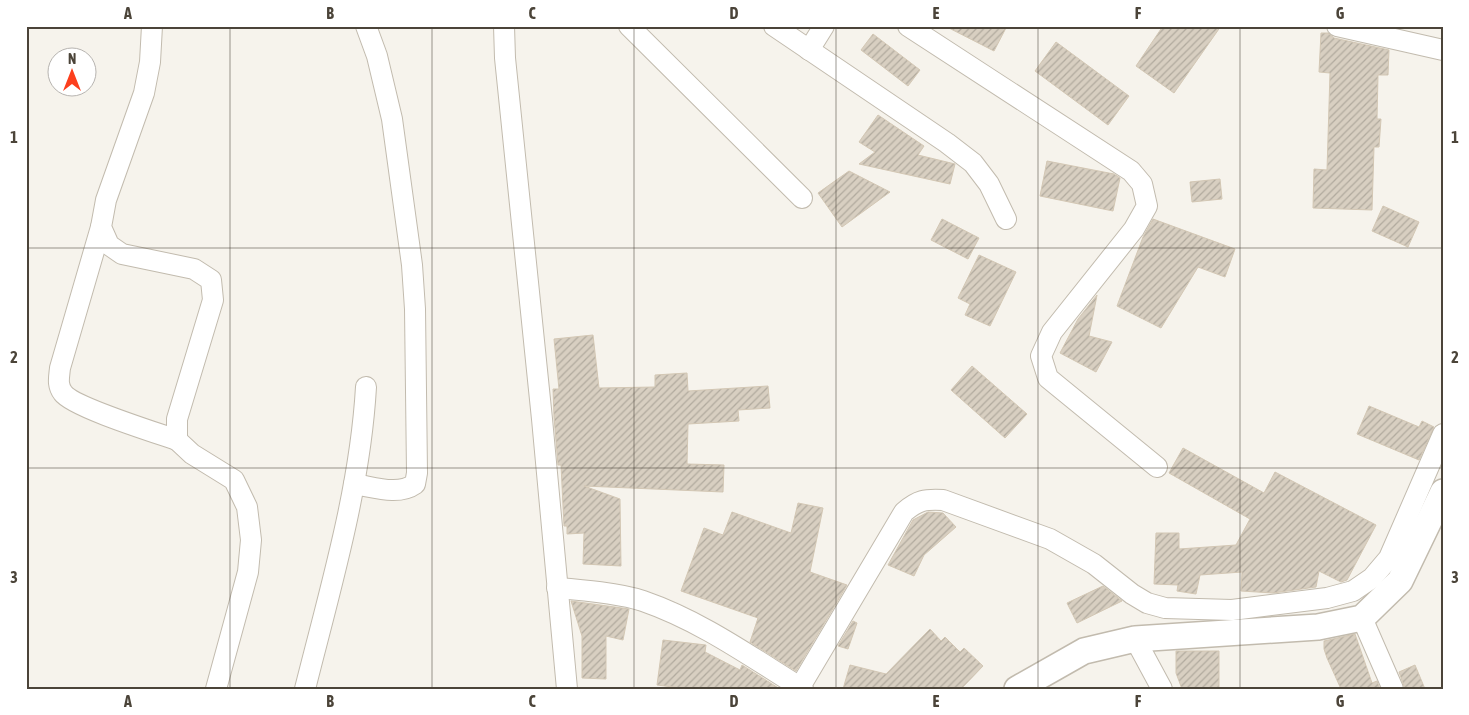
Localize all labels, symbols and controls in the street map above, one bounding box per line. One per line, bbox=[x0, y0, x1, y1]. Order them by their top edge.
text: A bbox=[123, 4, 132, 22]
text: B bbox=[326, 4, 334, 22]
text: C bbox=[528, 4, 536, 22]
text: D bbox=[730, 4, 739, 22]
text: E bbox=[933, 4, 940, 22]
text: F bbox=[1135, 4, 1142, 22]
text: G bbox=[1336, 4, 1345, 22]
north arrow bbox=[48, 48, 98, 98]
text: N bbox=[68, 51, 76, 67]
text: 1 bbox=[10, 128, 18, 146]
text: 1 bbox=[1451, 128, 1459, 146]
text: 2 bbox=[10, 348, 18, 366]
text: 2 bbox=[1451, 348, 1459, 366]
text: 3 bbox=[10, 568, 18, 586]
text: 3 bbox=[1451, 568, 1459, 586]
text: A bbox=[123, 692, 132, 710]
text: B bbox=[326, 692, 334, 710]
text: C bbox=[528, 692, 536, 710]
text: D bbox=[730, 692, 739, 710]
text: E bbox=[933, 692, 940, 710]
text: F bbox=[1135, 692, 1142, 710]
text: G bbox=[1336, 692, 1345, 710]

